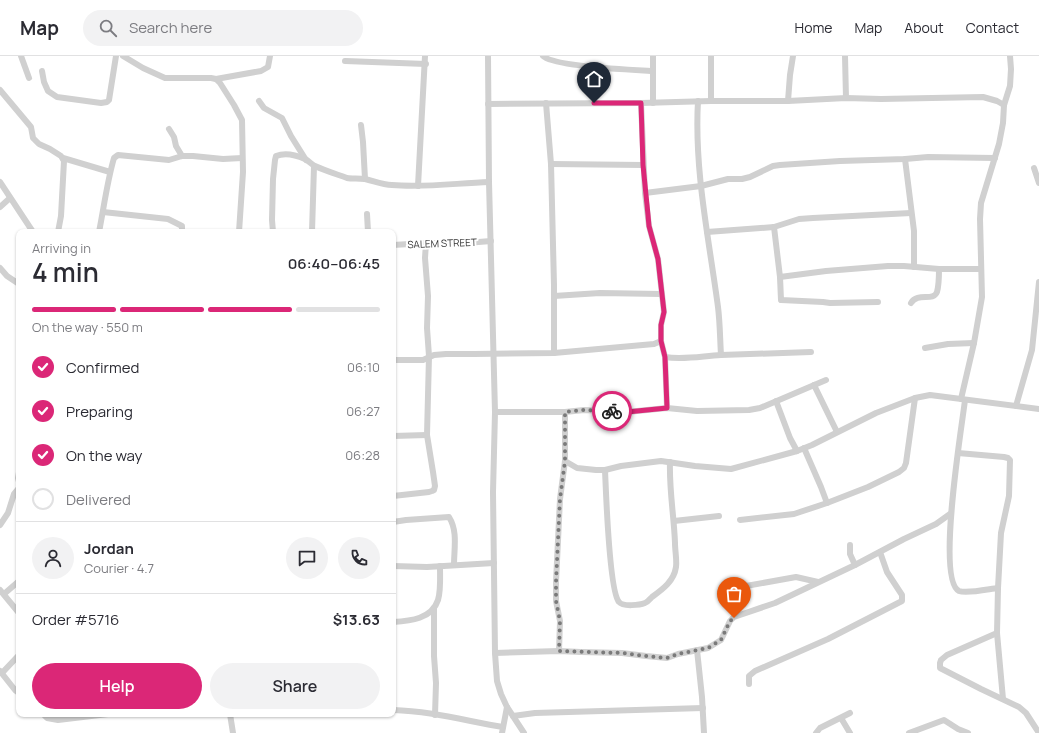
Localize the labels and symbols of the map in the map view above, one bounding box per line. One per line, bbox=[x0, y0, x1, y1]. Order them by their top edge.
pin bbox=[577, 62, 611, 103]
street label: SALEM STREET bbox=[407, 235, 477, 251]
courier bbox=[592, 391, 632, 431]
pin bbox=[717, 577, 751, 618]

